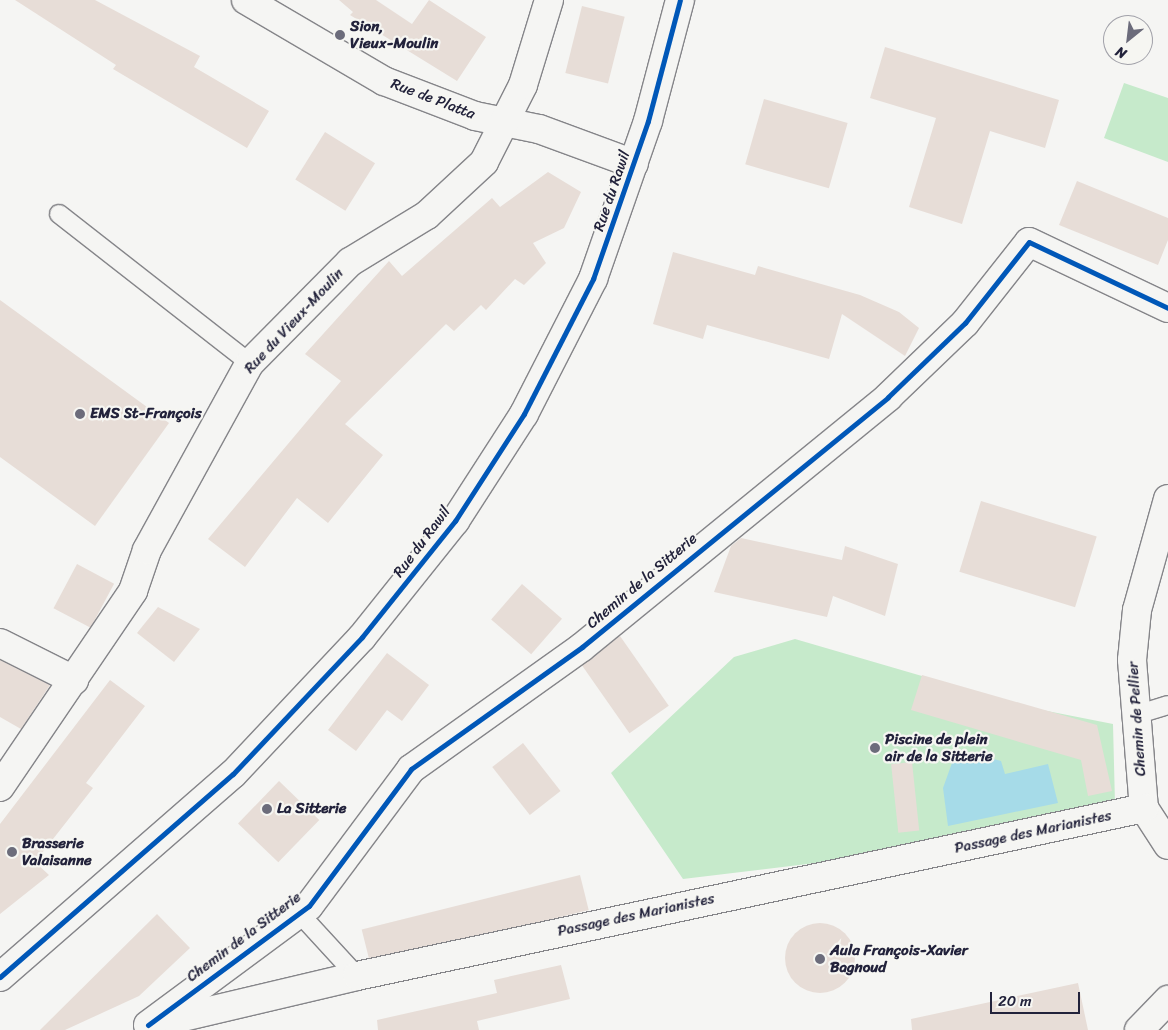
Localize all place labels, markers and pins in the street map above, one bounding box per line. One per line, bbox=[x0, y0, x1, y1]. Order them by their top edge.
place label: Sion, Vieux-Moulin bbox=[350, 17, 438, 52]
marker: Sion, Vieux-Moulin bbox=[334, 29, 346, 41]
place label: EMS St-François bbox=[90, 405, 203, 423]
marker: EMS St-François bbox=[74, 408, 86, 420]
place label: Piscine de plein air de la Sitterie bbox=[885, 730, 994, 765]
marker: Piscine de plein air de la Sitterie bbox=[869, 742, 881, 754]
place label: La Sitterie bbox=[277, 800, 347, 818]
marker: La Sitterie bbox=[261, 803, 273, 815]
place label: Brasserie Valaisanne bbox=[22, 834, 92, 869]
marker: Brasserie Valaisanne bbox=[6, 846, 18, 858]
place label: Aula François-Xavier Bagnoud bbox=[830, 941, 967, 976]
marker: Aula François-Xavier Bagnoud bbox=[814, 953, 826, 965]

